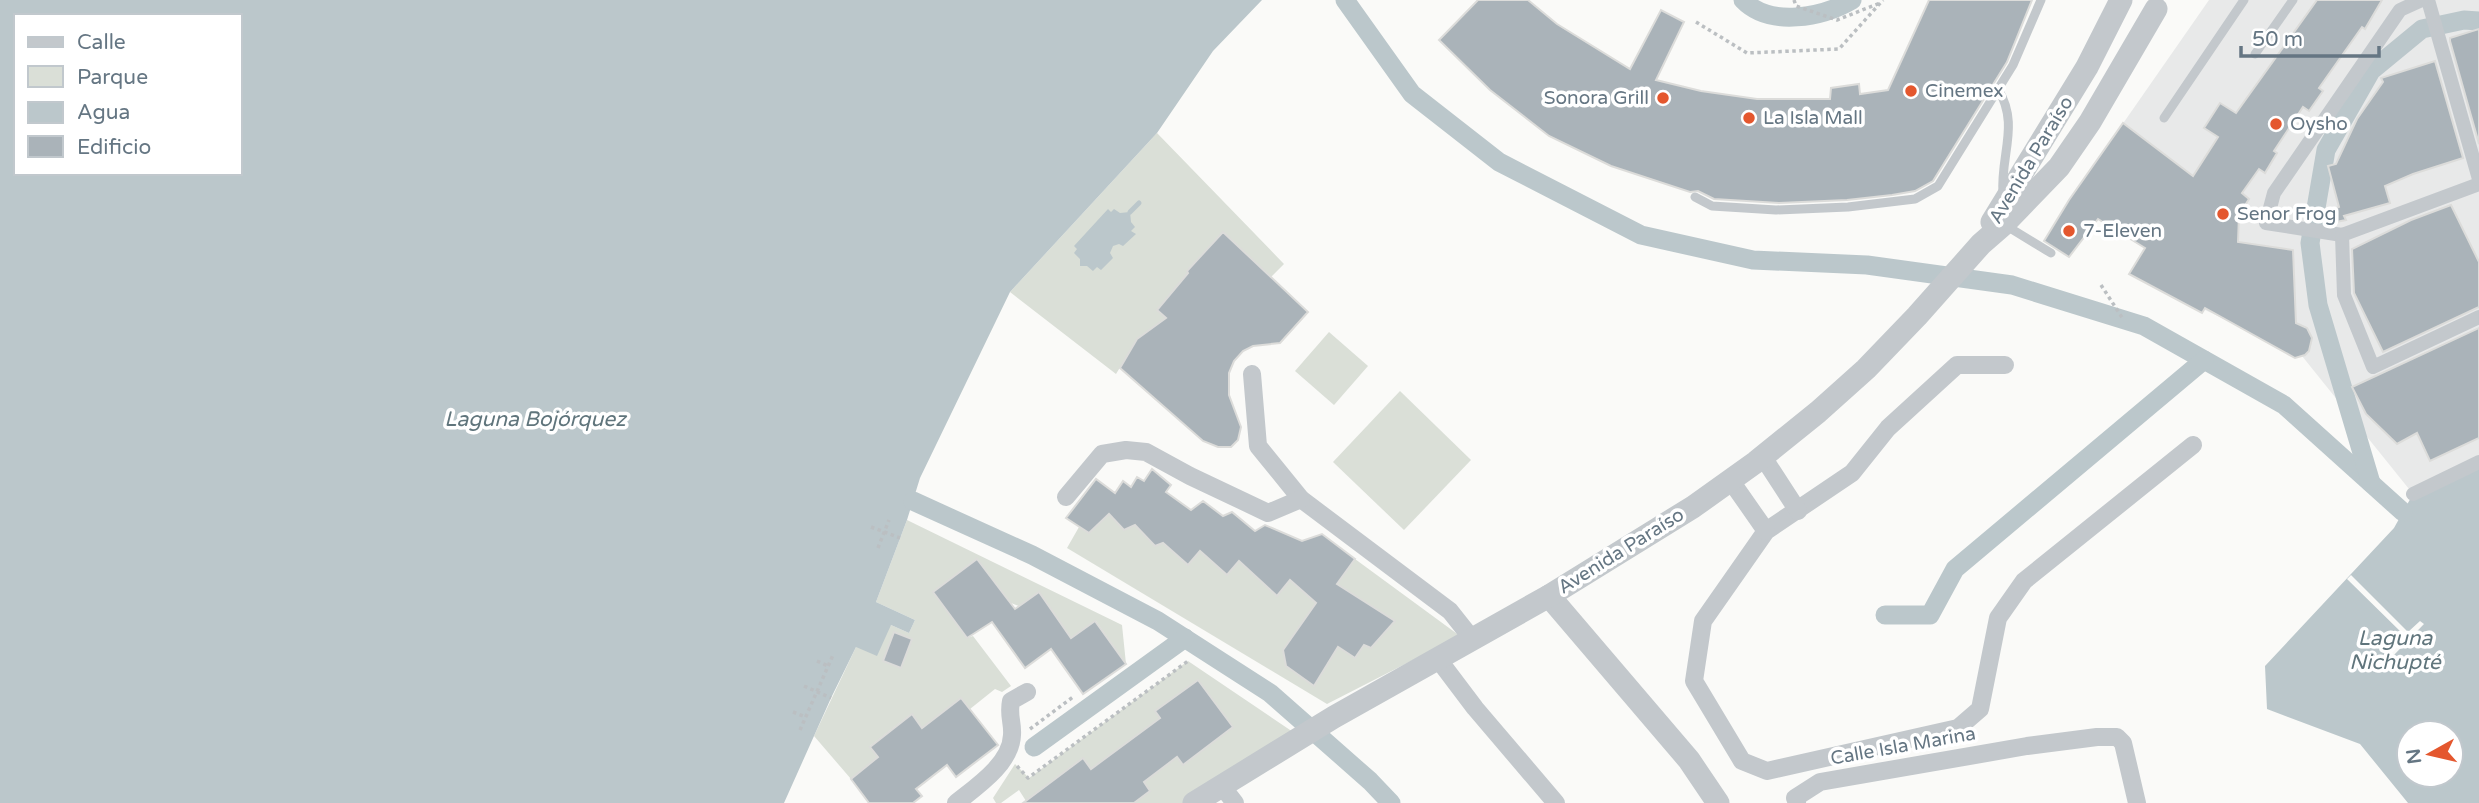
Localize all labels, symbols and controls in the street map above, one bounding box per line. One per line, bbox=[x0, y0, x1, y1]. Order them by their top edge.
legend bbox=[14, 14, 242, 175]
scale bar bbox=[2241, 14, 2379, 58]
text: 50 m bbox=[2252, 27, 2303, 52]
text: Calle bbox=[77, 30, 126, 55]
text: Parque bbox=[77, 65, 148, 90]
place label: Cinemex bbox=[1925, 80, 2004, 102]
marker: Cinemex bbox=[1903, 83, 1919, 99]
place label: Sonora Grill bbox=[1544, 87, 1649, 109]
marker: Sonora Grill bbox=[1655, 90, 1671, 106]
street label: Avenida Paraíso bbox=[1984, 92, 2078, 228]
text: Agua bbox=[77, 100, 130, 125]
place label: La Isla Mall bbox=[1763, 107, 1863, 129]
marker: La Isla Mall bbox=[1741, 110, 1757, 126]
place label: Oysho bbox=[2290, 113, 2348, 135]
marker: Oysho bbox=[2268, 116, 2284, 132]
text: Edificio bbox=[77, 135, 151, 160]
place label: Senor Frog bbox=[2237, 203, 2336, 225]
marker: Senor Frog bbox=[2215, 206, 2231, 222]
place label: 7-Eleven bbox=[2083, 220, 2162, 242]
marker: 7-Eleven bbox=[2061, 223, 2077, 239]
water label: Laguna Bojórquez bbox=[444, 407, 627, 432]
street label: Avenida Paraíso bbox=[1554, 503, 1688, 599]
water label: Laguna Nichupté bbox=[2349, 626, 2442, 675]
north arrow bbox=[2395, 719, 2465, 789]
street label: Calle Isla Marina bbox=[1829, 722, 1977, 770]
text: N bbox=[2402, 747, 2426, 765]

